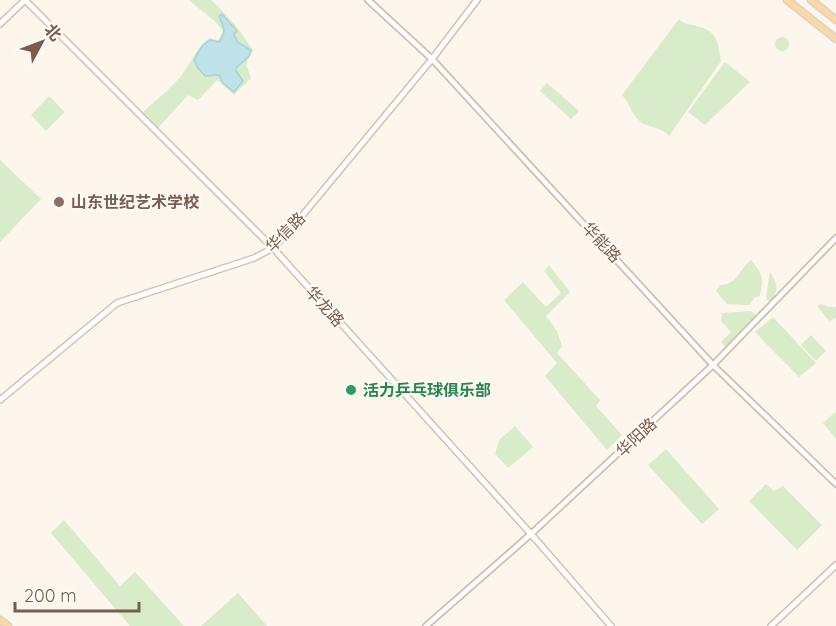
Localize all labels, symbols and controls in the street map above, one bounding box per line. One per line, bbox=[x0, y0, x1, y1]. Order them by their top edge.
north arrow bbox=[12, 12, 72, 72]
text: 北 bbox=[41, 20, 66, 45]
place label: 山东世纪艺术学校 bbox=[71, 192, 200, 212]
marker: 山东世纪艺术学校 bbox=[52, 195, 66, 209]
street label: 华信路 bbox=[261, 208, 309, 256]
street label: 华能路 bbox=[578, 218, 626, 266]
street label: 华龙路 bbox=[302, 281, 348, 331]
place label: 活力乒乓球俱乐部 bbox=[363, 380, 491, 400]
marker: 活力乒乓球俱乐部 bbox=[344, 383, 358, 397]
street label: 华阳路 bbox=[612, 413, 660, 461]
scale bar bbox=[15, 575, 140, 613]
text: 200 m bbox=[24, 584, 77, 607]

